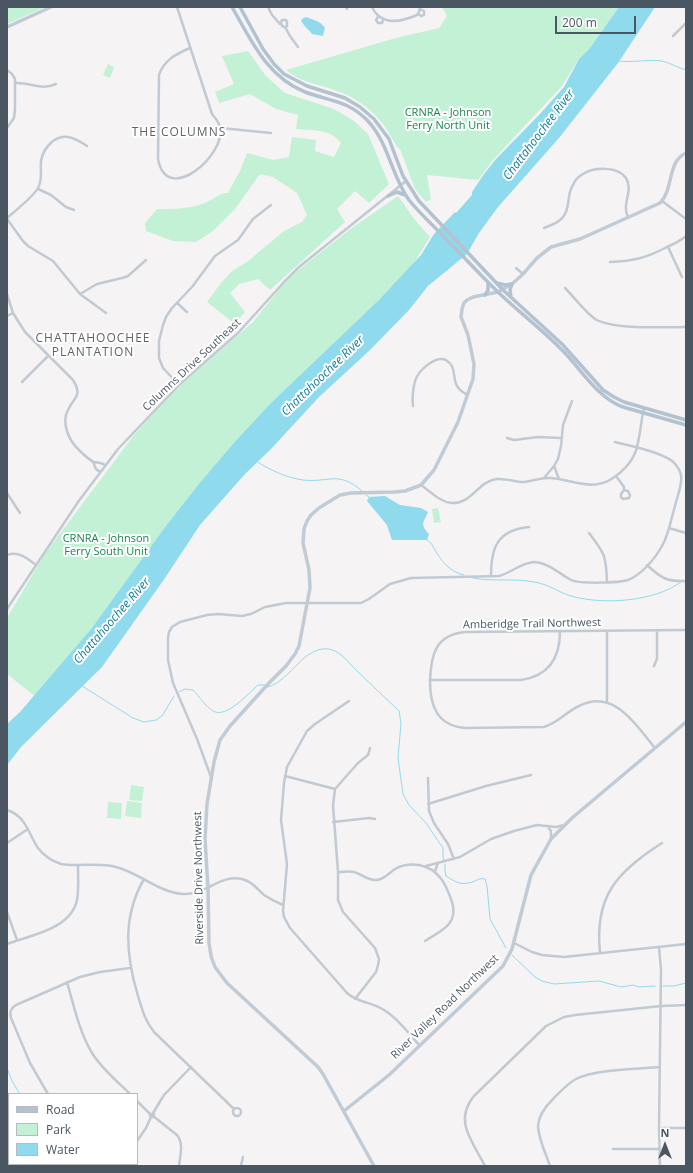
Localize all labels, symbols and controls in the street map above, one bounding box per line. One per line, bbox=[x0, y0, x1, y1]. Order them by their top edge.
scale bar bbox=[557, 8, 638, 34]
text: 200 m bbox=[562, 14, 597, 31]
water label: Chattahoochee River bbox=[500, 87, 578, 183]
park label: CRNRA - Johnson Ferry North Unit bbox=[405, 106, 491, 132]
district label: THE COLUMNS bbox=[132, 126, 226, 140]
street label: Columns Drive Southeast bbox=[140, 316, 244, 414]
district label: CHATTAHOOCHEE PLANTATION bbox=[35, 332, 151, 360]
water label: Chattahoochee River bbox=[279, 333, 367, 419]
park label: CRNRA - Johnson Ferry South Unit bbox=[63, 532, 149, 558]
water label: Chattahoochee River bbox=[71, 575, 153, 667]
street label: Amberidge Trail Northwest bbox=[463, 616, 601, 632]
street label: Riverside Drive Northwest bbox=[191, 811, 207, 945]
street label: River Valley Road Northwest bbox=[388, 952, 502, 1062]
legend bbox=[8, 1093, 138, 1165]
text: Road bbox=[46, 1101, 75, 1118]
text: Park bbox=[46, 1121, 71, 1138]
north arrow bbox=[645, 1125, 685, 1165]
text: N bbox=[661, 1125, 669, 1140]
text: Water bbox=[46, 1141, 80, 1158]

